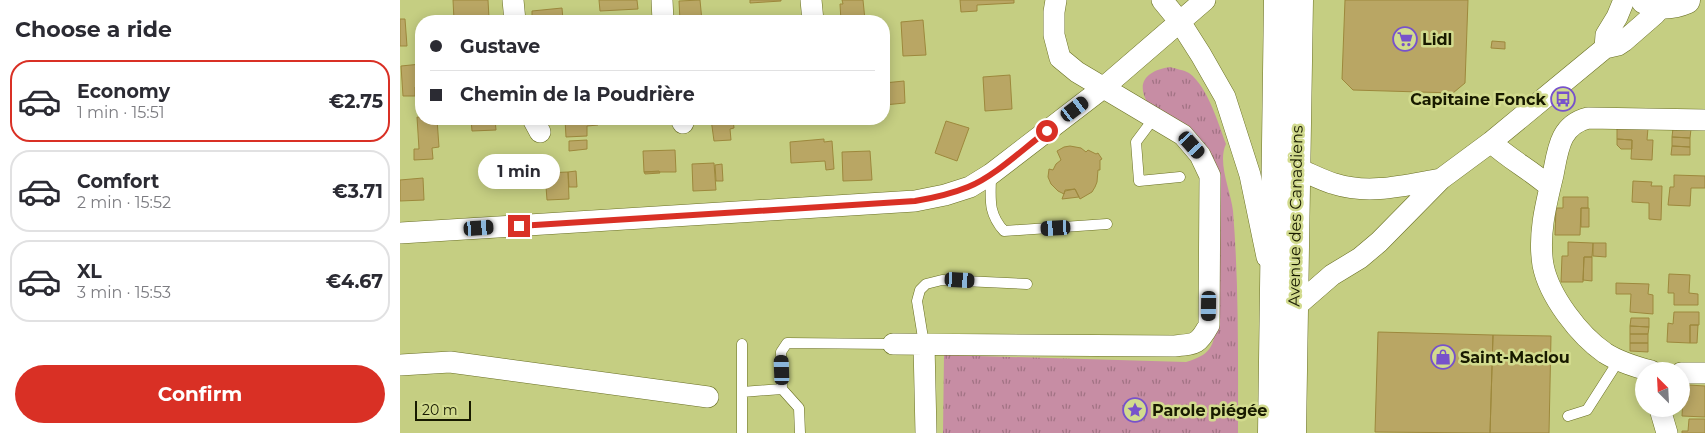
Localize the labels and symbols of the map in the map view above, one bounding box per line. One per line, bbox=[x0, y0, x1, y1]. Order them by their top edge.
supermarket icon: Lidl bbox=[1392, 26, 1418, 52]
place label: Lidl bbox=[1422, 30, 1452, 49]
bus stop icon: Capitaine Fonck bbox=[1550, 86, 1576, 112]
place label: Capitaine Fonck bbox=[1410, 90, 1547, 109]
car bbox=[1058, 94, 1091, 124]
route start bbox=[1036, 120, 1058, 142]
street label: Avenue des Canadiens bbox=[1284, 125, 1307, 307]
car bbox=[1176, 129, 1207, 161]
callout: 1 min bbox=[478, 154, 560, 188]
route end bbox=[508, 215, 530, 237]
car bbox=[463, 219, 494, 237]
car bbox=[1040, 220, 1071, 236]
car bbox=[944, 272, 975, 288]
car bbox=[1201, 291, 1216, 321]
shop icon: Saint-Maclou bbox=[1430, 344, 1456, 370]
place label: Saint-Maclou bbox=[1460, 348, 1570, 367]
car bbox=[773, 355, 790, 385]
north arrow bbox=[1635, 362, 1690, 418]
place icon: Parole piégée bbox=[1122, 397, 1148, 423]
scale bar bbox=[415, 398, 471, 421]
place label: Parole piégée bbox=[1152, 401, 1267, 420]

